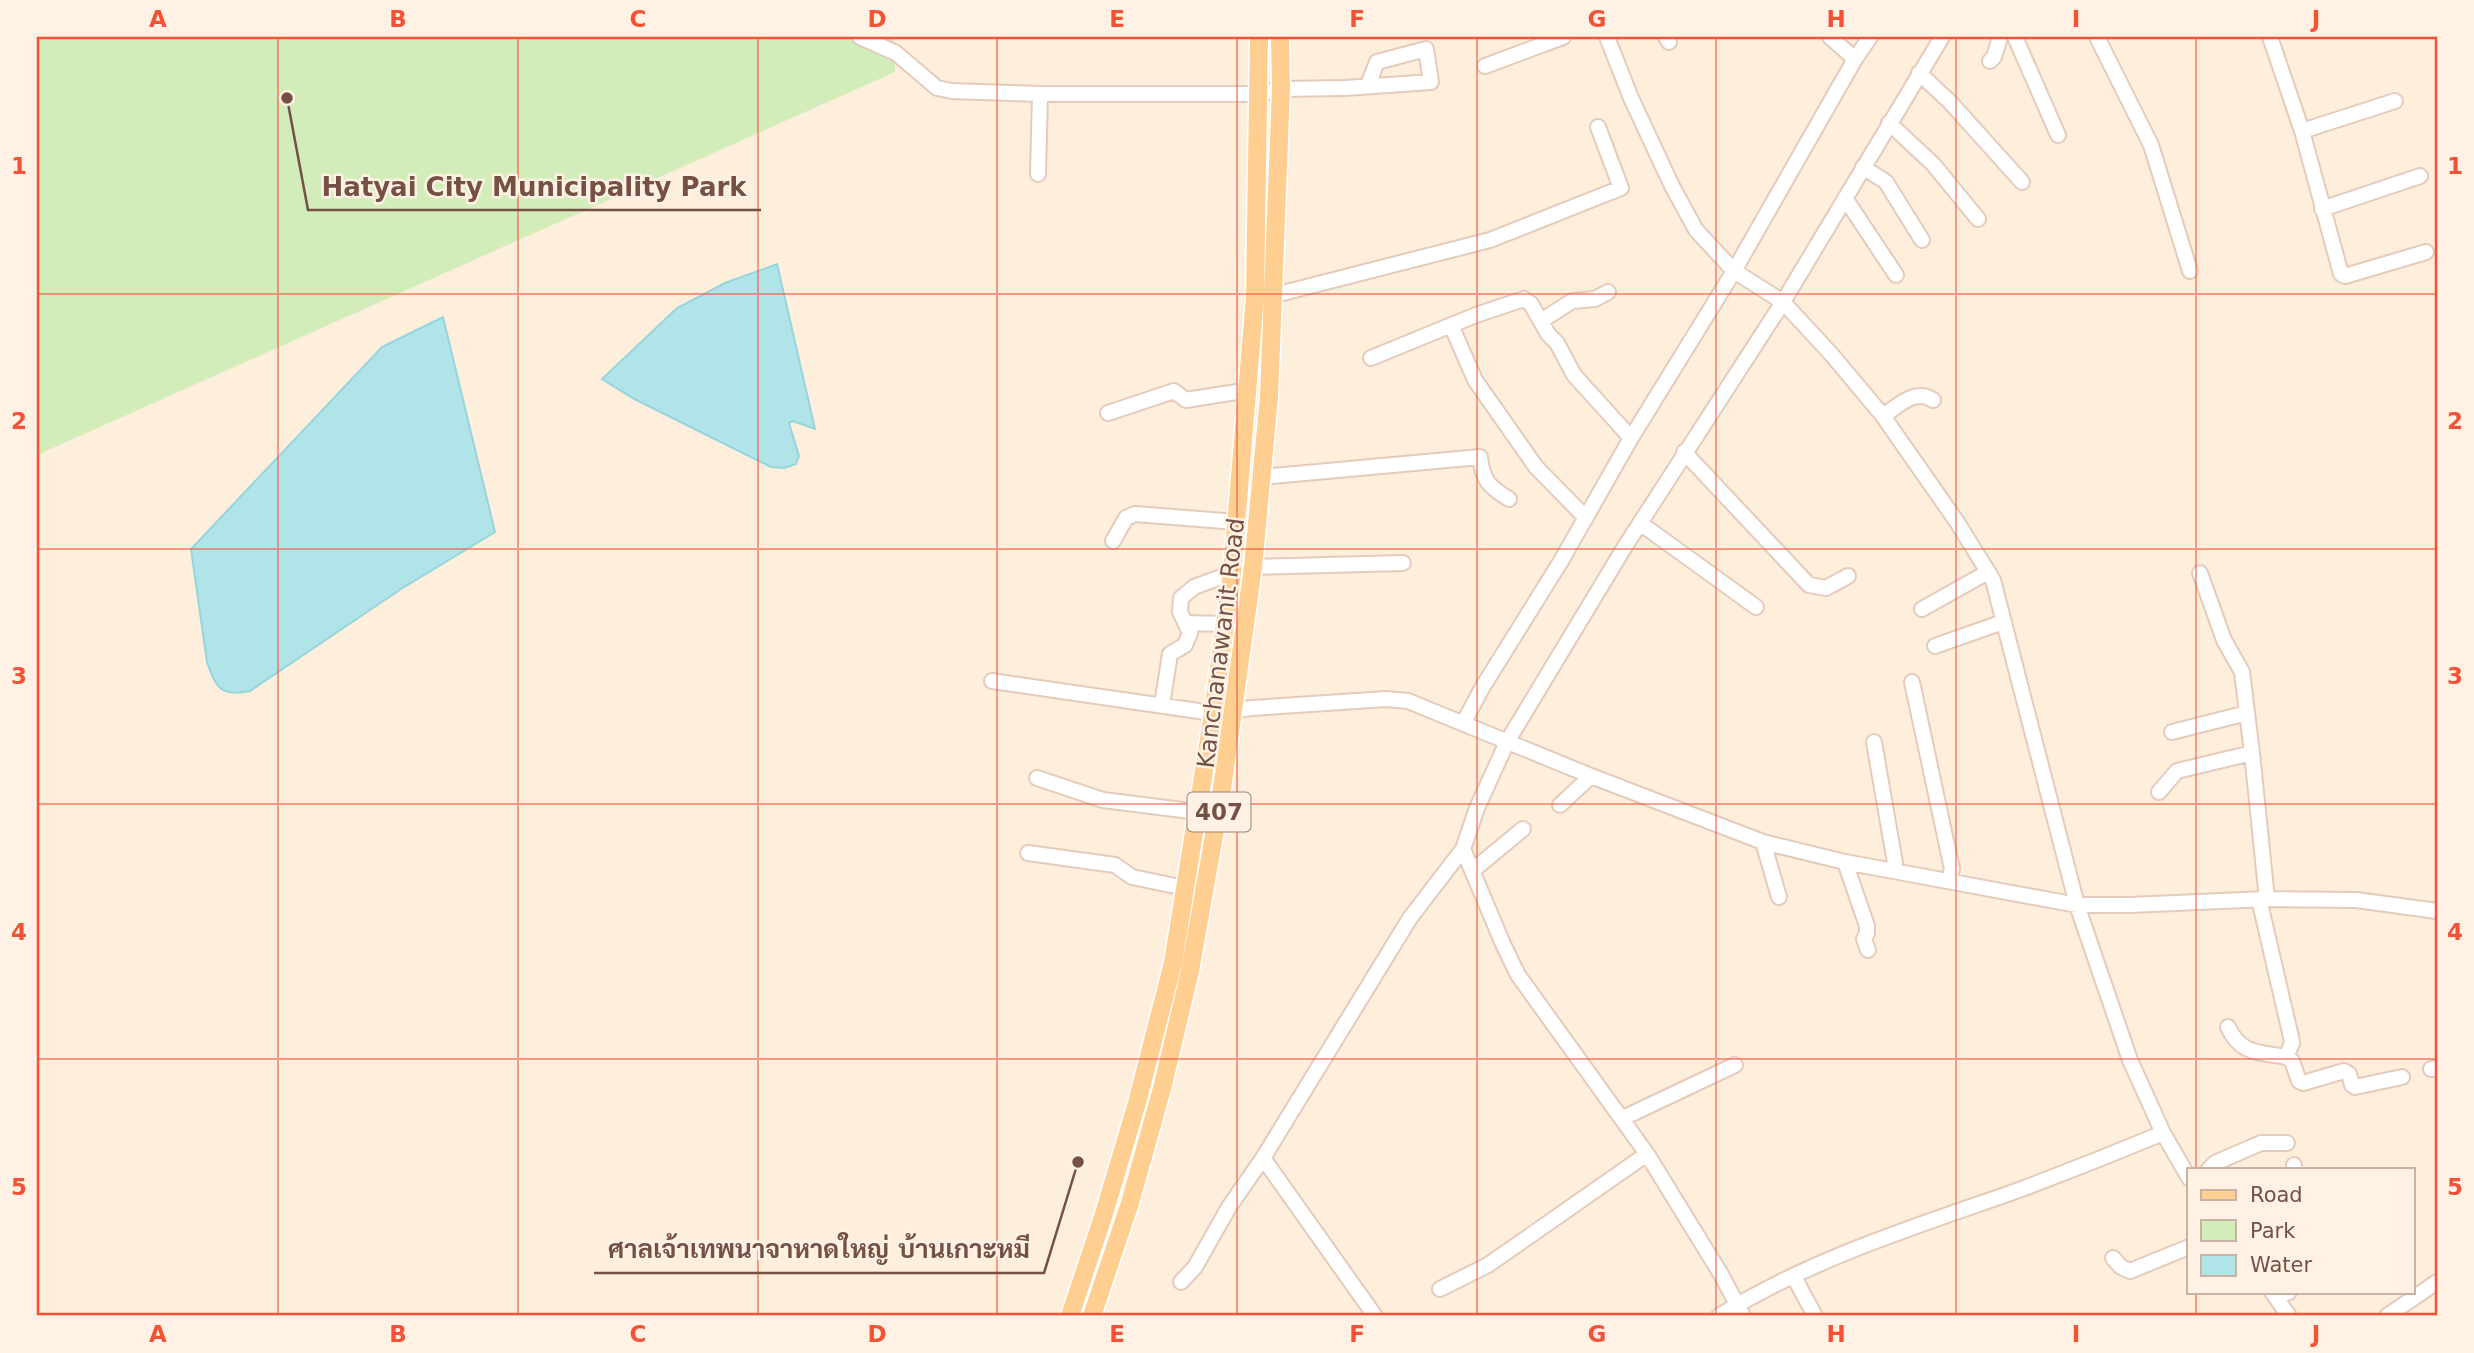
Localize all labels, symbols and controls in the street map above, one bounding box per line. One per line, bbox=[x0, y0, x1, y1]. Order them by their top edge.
text: A bbox=[149, 6, 167, 32]
text: B bbox=[389, 6, 407, 32]
text: C bbox=[630, 6, 646, 32]
text: D bbox=[867, 6, 887, 32]
text: E bbox=[1109, 6, 1125, 32]
text: F bbox=[1349, 6, 1365, 32]
text: G bbox=[1588, 6, 1606, 32]
text: H bbox=[1826, 6, 1846, 32]
text: I bbox=[2072, 6, 2080, 32]
text: J bbox=[2310, 6, 2320, 32]
text: 1 bbox=[11, 153, 27, 179]
text: 1 bbox=[2447, 153, 2463, 179]
callout: Hatyai City Municipality Park bbox=[308, 163, 761, 210]
text: Hatyai City Municipality Park bbox=[321, 172, 747, 202]
text: 2 bbox=[11, 408, 27, 434]
text: 2 bbox=[2447, 408, 2463, 434]
street label: Kanchanawanit Road bbox=[1192, 516, 1250, 770]
text: 3 bbox=[11, 663, 27, 689]
text: 3 bbox=[2447, 663, 2463, 689]
road number: 407 bbox=[1188, 792, 1250, 832]
text: 4 bbox=[11, 919, 27, 945]
text: 4 bbox=[2447, 919, 2463, 945]
legend bbox=[2187, 1168, 2414, 1294]
text: 5 bbox=[11, 1174, 27, 1200]
text: 5 bbox=[2447, 1174, 2463, 1200]
text: Road bbox=[2250, 1183, 2303, 1207]
text: Park bbox=[2250, 1219, 2296, 1243]
callout: ศาลเจ้าเทพนาจาหาดใหญ่ บ้านเกาะหมี bbox=[594, 1226, 1044, 1273]
text: ศาลเจ้าเทพนาจาหาดใหญ่ บ้านเกาะหมี bbox=[608, 1232, 1030, 1265]
text: Water bbox=[2250, 1253, 2312, 1277]
text: A bbox=[149, 1321, 167, 1347]
text: B bbox=[389, 1321, 407, 1347]
text: C bbox=[630, 1321, 646, 1347]
text: D bbox=[867, 1321, 887, 1347]
text: E bbox=[1109, 1321, 1125, 1347]
text: F bbox=[1349, 1321, 1365, 1347]
text: G bbox=[1588, 1321, 1606, 1347]
text: H bbox=[1826, 1321, 1846, 1347]
text: I bbox=[2072, 1321, 2080, 1347]
text: J bbox=[2310, 1321, 2320, 1347]

